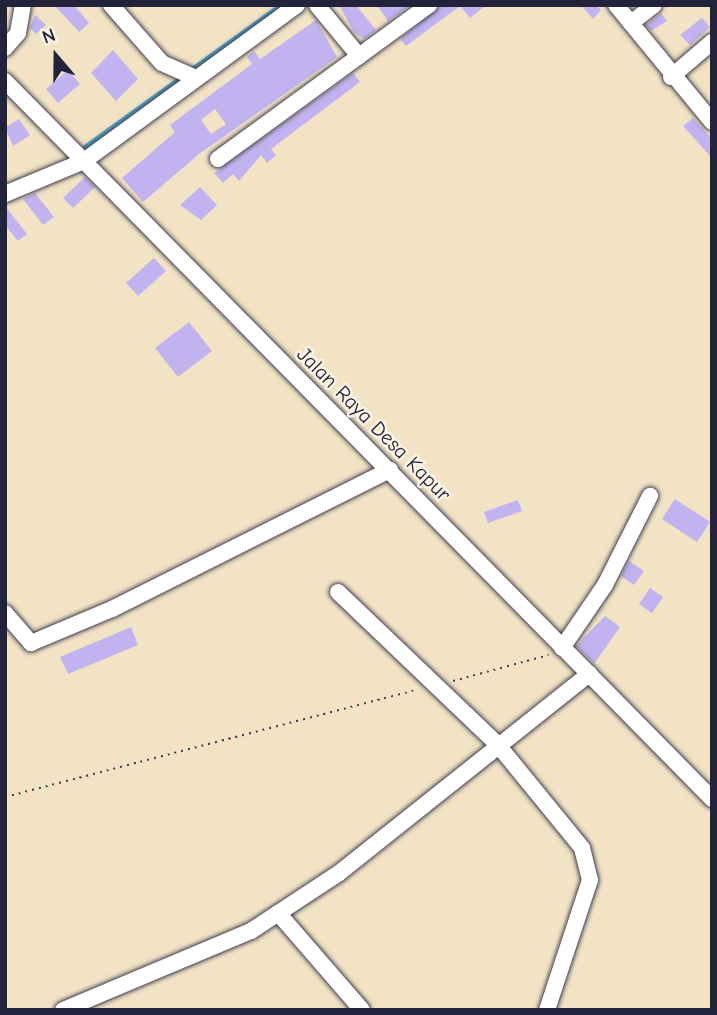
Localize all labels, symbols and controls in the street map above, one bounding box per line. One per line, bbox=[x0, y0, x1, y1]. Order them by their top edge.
north arrow bbox=[21, 21, 91, 91]
text: N bbox=[39, 24, 58, 49]
street label: Jalan Raya Desa Kapur bbox=[292, 342, 456, 506]

